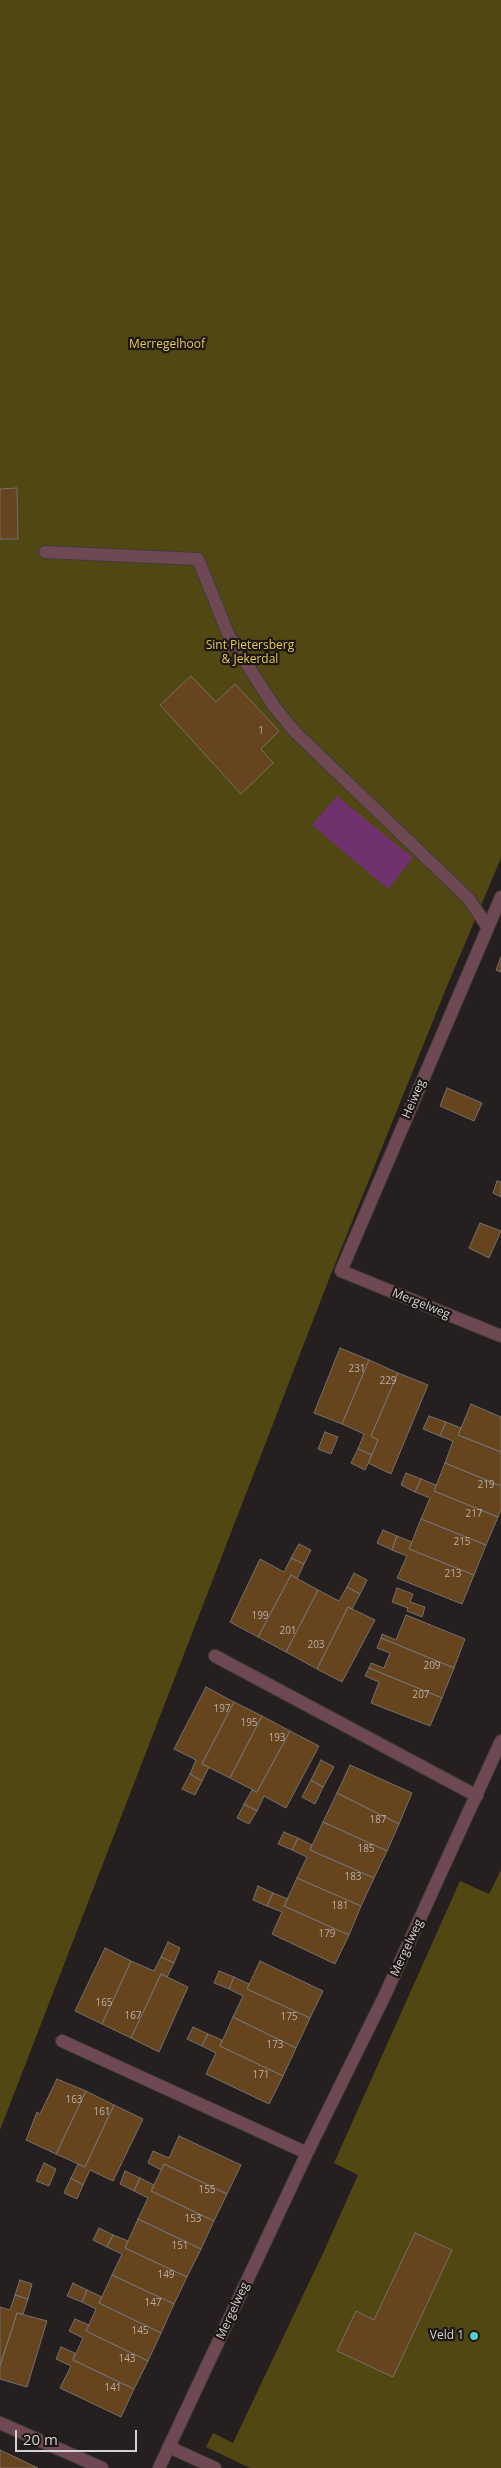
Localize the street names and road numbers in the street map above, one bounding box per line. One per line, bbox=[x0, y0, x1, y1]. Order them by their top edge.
street label: Heiweg bbox=[399, 1077, 429, 1121]
street label: Mergelweg bbox=[390, 1286, 452, 1322]
street label: Mergelweg bbox=[388, 1917, 426, 1979]
street label: Mergelweg bbox=[214, 2280, 252, 2342]

